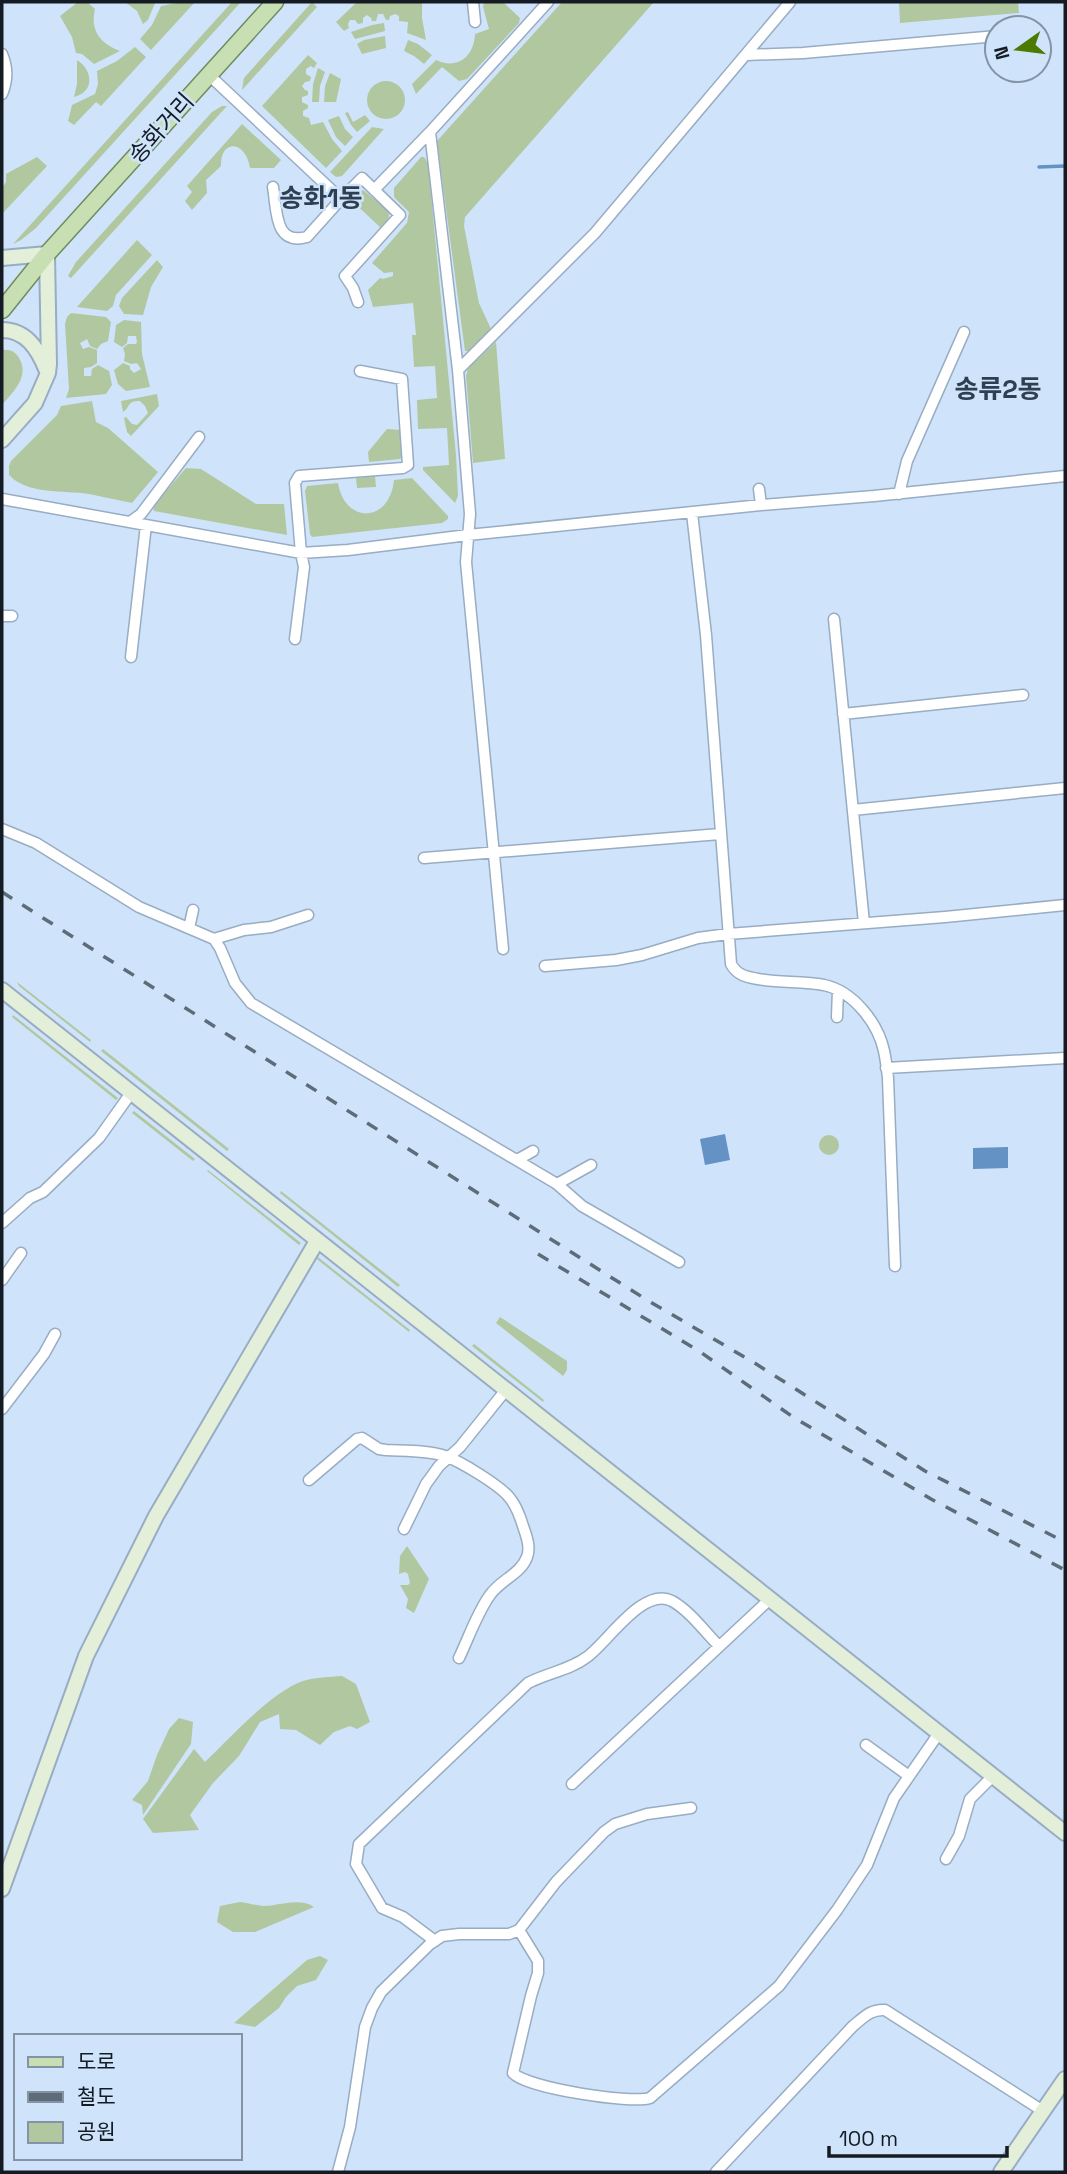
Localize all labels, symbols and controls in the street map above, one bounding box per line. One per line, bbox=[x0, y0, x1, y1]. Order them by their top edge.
north arrow bbox=[983, 14, 1053, 84]
text: N bbox=[988, 44, 1016, 62]
street label: 송화거리 bbox=[122, 87, 200, 169]
district label: 송화1동 bbox=[279, 181, 363, 215]
district label: 송류2동 bbox=[954, 372, 1042, 406]
legend bbox=[14, 2034, 242, 2160]
text: 도로 bbox=[77, 2048, 116, 2075]
text: 철도 bbox=[77, 2083, 116, 2110]
scale bar bbox=[829, 2114, 1007, 2158]
text: 공원 bbox=[77, 2118, 116, 2145]
text: 100 m bbox=[839, 2125, 898, 2152]

